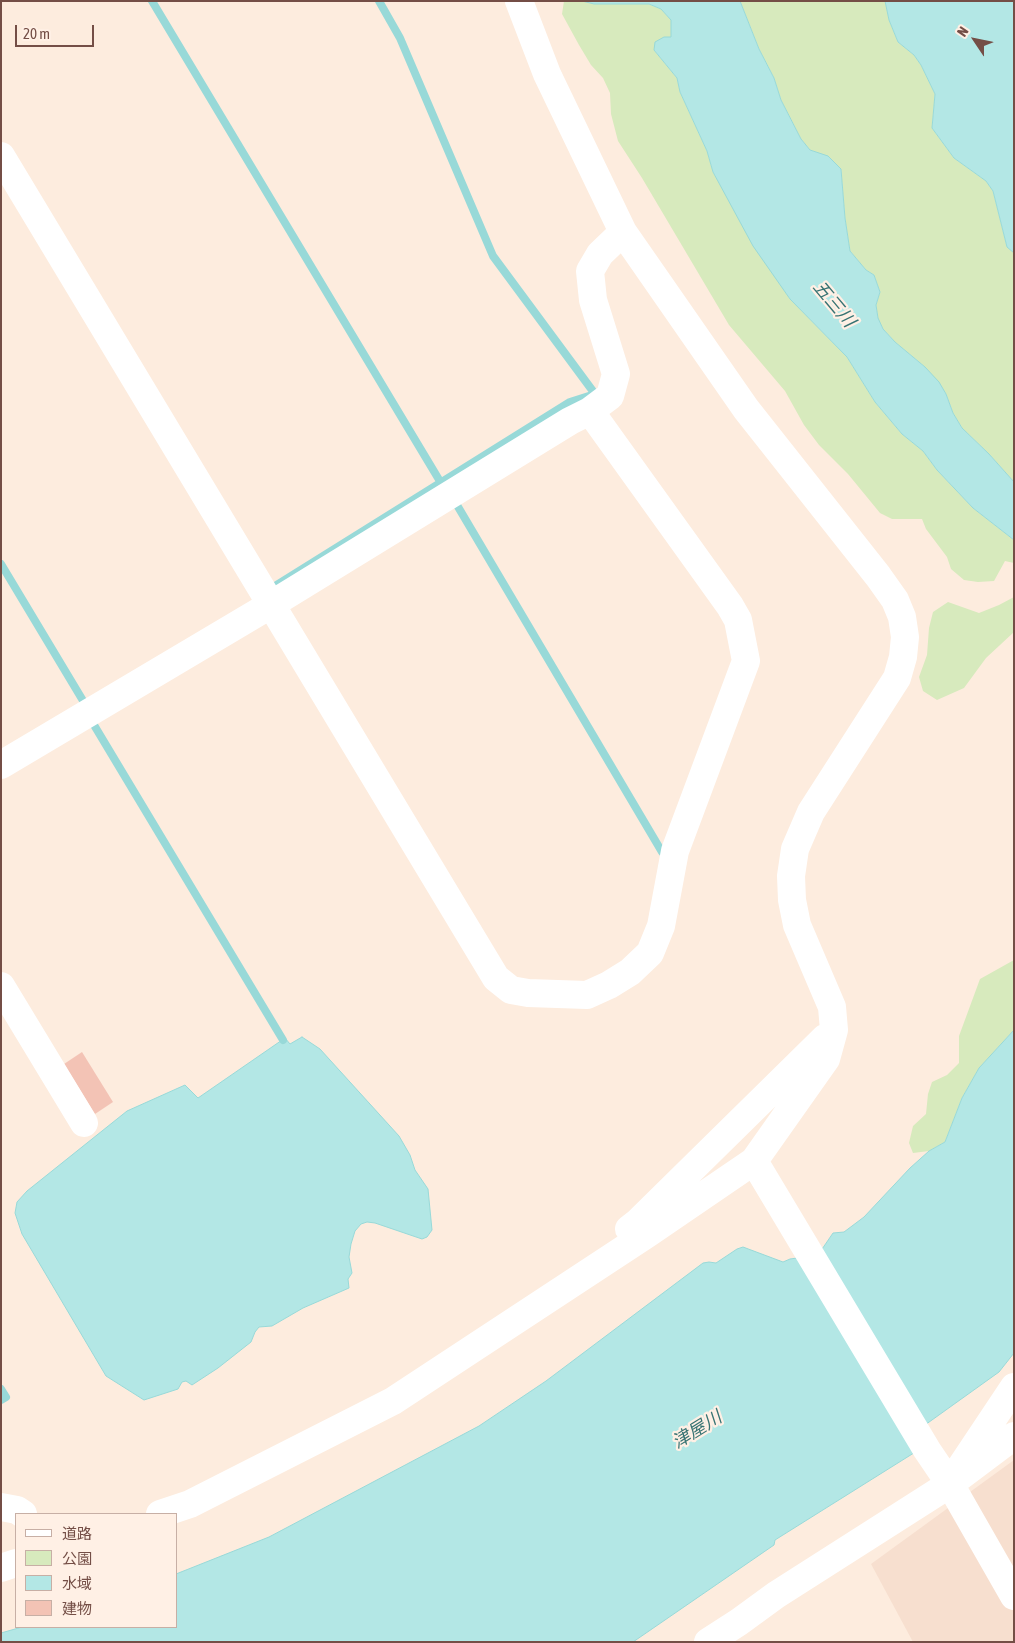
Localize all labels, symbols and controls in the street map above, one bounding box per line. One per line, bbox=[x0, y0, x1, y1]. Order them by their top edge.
scale bar bbox=[18, 15, 96, 47]
north arrow bbox=[950, 15, 1000, 65]
text: N bbox=[954, 24, 972, 40]
text: 20 m bbox=[23, 25, 50, 42]
water label: 五三川 bbox=[808, 276, 860, 332]
water label: 津屋川 bbox=[668, 1407, 726, 1453]
legend bbox=[15, 1513, 178, 1628]
text: 道路 bbox=[62, 1525, 92, 1542]
text: 公園 bbox=[62, 1550, 92, 1567]
text: 水域 bbox=[62, 1575, 92, 1592]
text: 建物 bbox=[62, 1600, 92, 1617]

